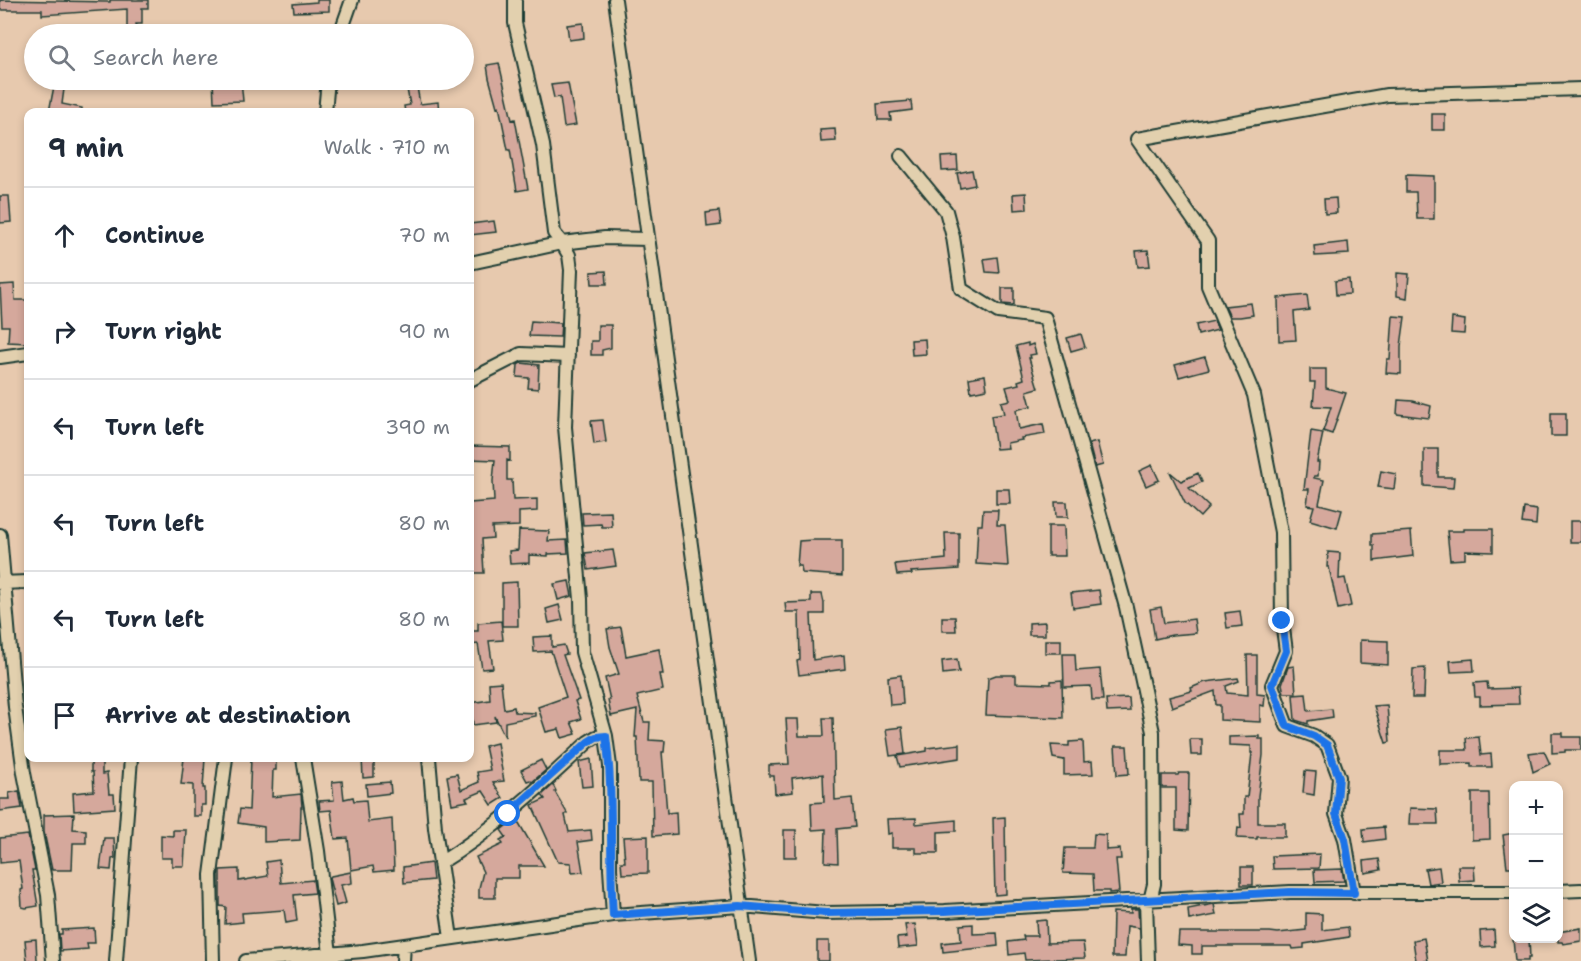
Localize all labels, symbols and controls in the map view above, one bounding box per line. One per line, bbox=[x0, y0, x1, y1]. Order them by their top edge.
search box bbox=[24, 24, 474, 90]
icon: search bbox=[45, 41, 78, 74]
text: Search here bbox=[93, 43, 219, 72]
text: 9 min bbox=[48, 130, 124, 165]
text: Walk · 710 m bbox=[324, 134, 450, 160]
icon: ahead bbox=[48, 219, 81, 252]
text: Continue bbox=[105, 221, 205, 250]
text: 70 m bbox=[398, 222, 450, 248]
icon: right bbox=[48, 315, 81, 348]
text: Turn right bbox=[105, 317, 222, 346]
text: 90 m bbox=[398, 318, 450, 344]
icon: left bbox=[48, 411, 81, 444]
text: Turn left bbox=[105, 413, 204, 442]
text: 390 m bbox=[385, 414, 450, 440]
icon: left bbox=[48, 507, 81, 540]
text: Turn left bbox=[105, 509, 204, 538]
text: 80 m bbox=[398, 510, 450, 536]
icon: left bbox=[48, 603, 81, 636]
text: Turn left bbox=[105, 605, 204, 634]
text: 80 m bbox=[398, 606, 450, 632]
route end bbox=[1268, 607, 1294, 633]
icon: arrive bbox=[48, 699, 81, 732]
text: Arrive at destination bbox=[105, 701, 351, 730]
map controls bbox=[1509, 781, 1563, 943]
button: + bbox=[1509, 781, 1563, 835]
route start bbox=[494, 800, 520, 826]
button: − bbox=[1509, 835, 1563, 889]
button: layers bbox=[1509, 889, 1563, 943]

